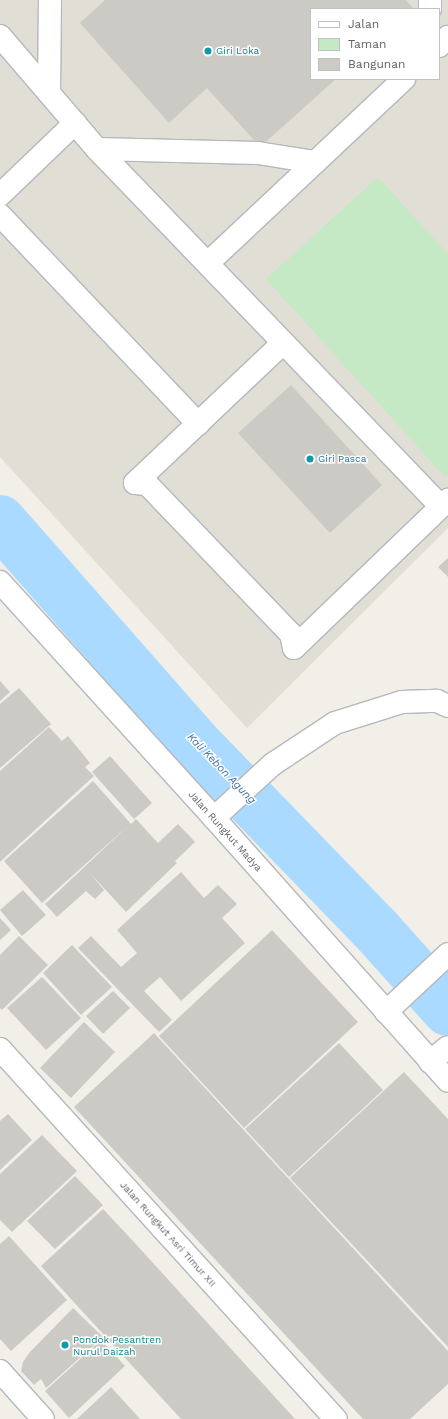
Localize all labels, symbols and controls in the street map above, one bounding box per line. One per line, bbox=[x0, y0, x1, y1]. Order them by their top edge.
legend bbox=[310, 8, 440, 80]
text: Jalan bbox=[348, 17, 379, 31]
text: Taman bbox=[348, 37, 386, 51]
place label: Giri Loka bbox=[216, 45, 259, 57]
marker: Giri Loka bbox=[203, 46, 213, 56]
text: Bangunan bbox=[348, 57, 406, 71]
place label: Giri Pasca bbox=[318, 453, 366, 465]
marker: Giri Pasca bbox=[305, 454, 315, 464]
water label: Kali Kebon Agung bbox=[184, 731, 258, 807]
street label: Jalan Rungkut Madya bbox=[186, 788, 264, 874]
street label: Jalan Rungkut Asri Timur XII bbox=[117, 1178, 219, 1290]
place label: Pondok Pesantren Nurul Daizah bbox=[73, 1333, 161, 1356]
marker: Pondok Pesantren Nurul Daizah bbox=[60, 1340, 70, 1350]

